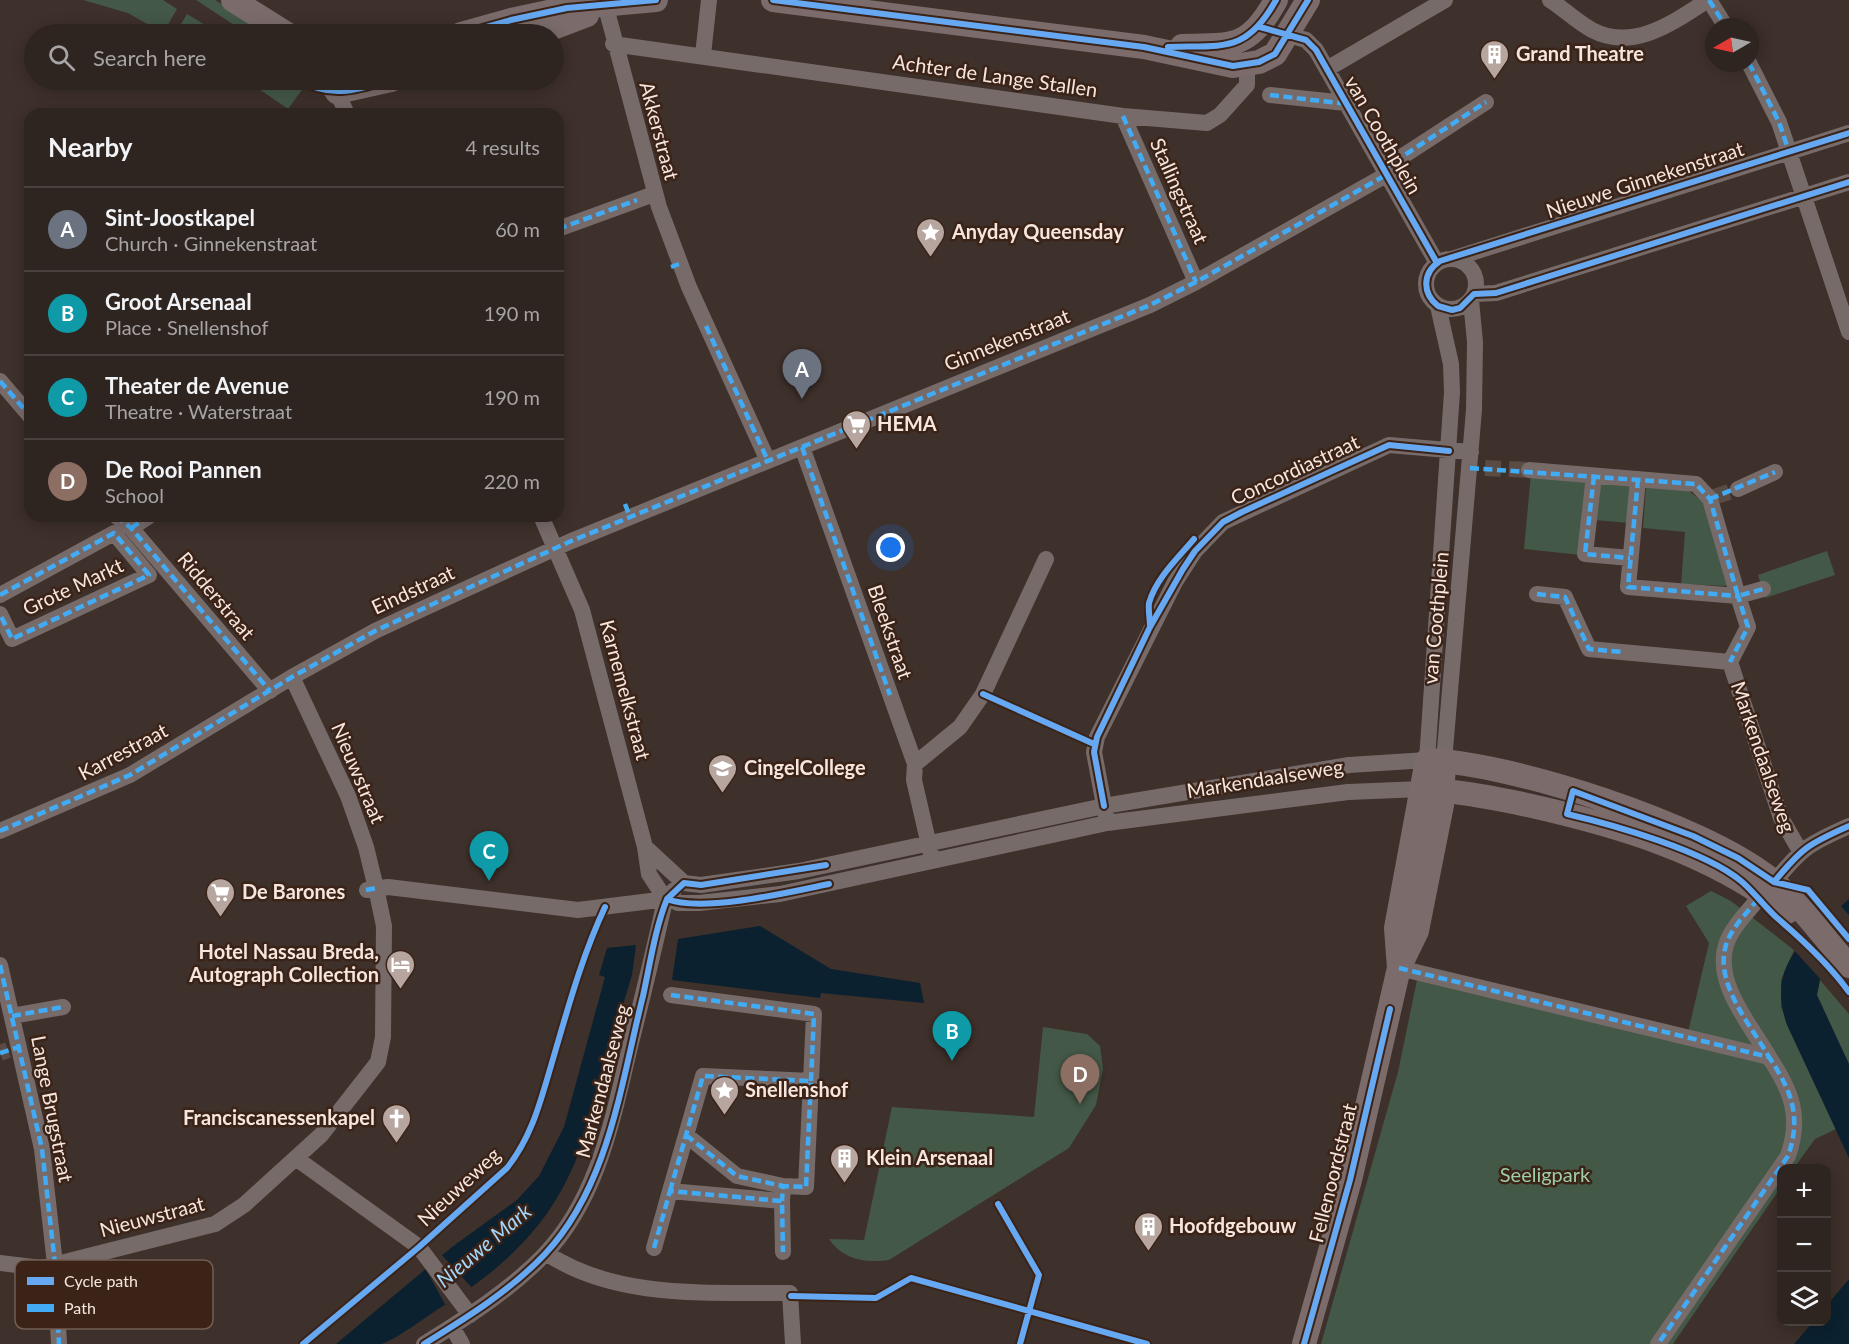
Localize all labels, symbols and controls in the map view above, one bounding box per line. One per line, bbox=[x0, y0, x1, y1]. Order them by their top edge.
north arrow bbox=[1705, 18, 1759, 72]
search box bbox=[24, 24, 564, 90]
building icon: Grand Theatre bbox=[1479, 38, 1511, 80]
icon: search bbox=[45, 41, 78, 74]
place label: Grand Theatre bbox=[1516, 41, 1644, 65]
text: Search here bbox=[93, 44, 206, 71]
street label: Achter de Lange Stallen bbox=[891, 49, 1099, 101]
street label: van Coothplein bbox=[1340, 71, 1427, 198]
street label: Akkerstraat bbox=[635, 79, 685, 183]
text: Nearby bbox=[48, 131, 133, 163]
street label: Stallingstraat bbox=[1146, 134, 1214, 247]
text: 4 results bbox=[465, 135, 540, 159]
street label: Nieuwe Ginnekenstraat bbox=[1543, 136, 1746, 222]
text: Sint-Joostkapel bbox=[105, 204, 255, 231]
place icon: Anyday Queensday bbox=[915, 216, 947, 258]
text: A bbox=[61, 217, 74, 241]
text: 60 m bbox=[495, 217, 540, 241]
place label: Anyday Queensday bbox=[951, 219, 1124, 243]
text: Church · Ginnekenstraat bbox=[105, 231, 317, 255]
text: Groot Arsenaal bbox=[105, 288, 252, 315]
text: B bbox=[61, 301, 74, 325]
text: 190 m bbox=[484, 301, 540, 325]
street label: Ginnekenstraat bbox=[940, 303, 1073, 375]
text: Place · Snellenshof bbox=[105, 315, 268, 339]
pin: A bbox=[782, 350, 822, 399]
text: Theater de Avenue bbox=[105, 372, 289, 399]
text: C bbox=[61, 385, 74, 409]
text: 190 m bbox=[484, 385, 540, 409]
text: Theatre · Waterstraat bbox=[105, 399, 292, 423]
supermarket icon: HEMA bbox=[840, 408, 872, 450]
place label: HEMA bbox=[877, 411, 937, 435]
street label: Concordiastraat bbox=[1226, 429, 1363, 509]
text: De Rooi Pannen bbox=[105, 456, 262, 483]
text: D bbox=[60, 469, 75, 493]
text: 220 m bbox=[484, 469, 540, 493]
text: School bbox=[105, 483, 164, 507]
your location bbox=[876, 533, 905, 562]
street label: Ridderstraat bbox=[173, 547, 260, 644]
street label: van Coothplein bbox=[1417, 551, 1453, 685]
street label: Grote Markt bbox=[19, 552, 127, 620]
street label: Eindstraat bbox=[367, 560, 458, 619]
street label: Bleekstraat bbox=[864, 581, 918, 682]
street label: Karnemelkstraat bbox=[596, 617, 656, 762]
street label: Markendaalseweg bbox=[1727, 678, 1801, 835]
street label: Karrestraat bbox=[74, 718, 171, 785]
street label: Nieuwstraat bbox=[327, 719, 391, 827]
school or university icon: CingelCollege bbox=[707, 752, 739, 794]
street label: Markendaalseweg bbox=[1185, 754, 1345, 802]
place label: CingelCollege bbox=[744, 755, 866, 779]
pin: C bbox=[470, 832, 508, 881]
supermarket icon: De Barones bbox=[205, 876, 237, 918]
place label: De Barones bbox=[242, 879, 345, 903]
place label: Hotel Nassau Breda, Autograph Collection bbox=[188, 939, 379, 986]
hotel icon: Hotel Nassau Breda, Autograph Collection bbox=[384, 948, 416, 990]
street label: Markendaalseweg bbox=[570, 1001, 634, 1160]
pin: B bbox=[932, 1012, 972, 1061]
street label: Lange Brugstraat bbox=[27, 1034, 79, 1184]
pin: D bbox=[1060, 1054, 1100, 1104]
place icon: Snellenshof bbox=[708, 1074, 740, 1116]
place label: Snellenshof bbox=[745, 1077, 849, 1101]
street label: Fellenoordstraat bbox=[1303, 1101, 1361, 1245]
church icon: Franciscanessenkapel bbox=[380, 1102, 412, 1144]
place label: Franciscanessenkapel bbox=[183, 1105, 375, 1129]
street label: Nieuweweg bbox=[412, 1142, 505, 1231]
building icon: Klein Arsenaal bbox=[829, 1142, 861, 1184]
place label: Klein Arsenaal bbox=[866, 1145, 993, 1169]
park label: Seeligpark bbox=[1500, 1162, 1591, 1186]
map controls bbox=[1777, 1164, 1831, 1326]
button: + bbox=[1777, 1164, 1831, 1218]
street label: Nieuwstraat bbox=[97, 1191, 207, 1241]
water label: Nieuwe Mark bbox=[430, 1197, 536, 1292]
building icon: Hoofdgebouw bbox=[1132, 1210, 1164, 1252]
place label: Hoofdgebouw bbox=[1169, 1213, 1296, 1237]
button: − bbox=[1777, 1218, 1831, 1272]
legend bbox=[15, 1260, 213, 1329]
text: Cycle path bbox=[64, 1271, 138, 1290]
button: layers bbox=[1777, 1272, 1831, 1326]
text: Path bbox=[64, 1298, 96, 1317]

